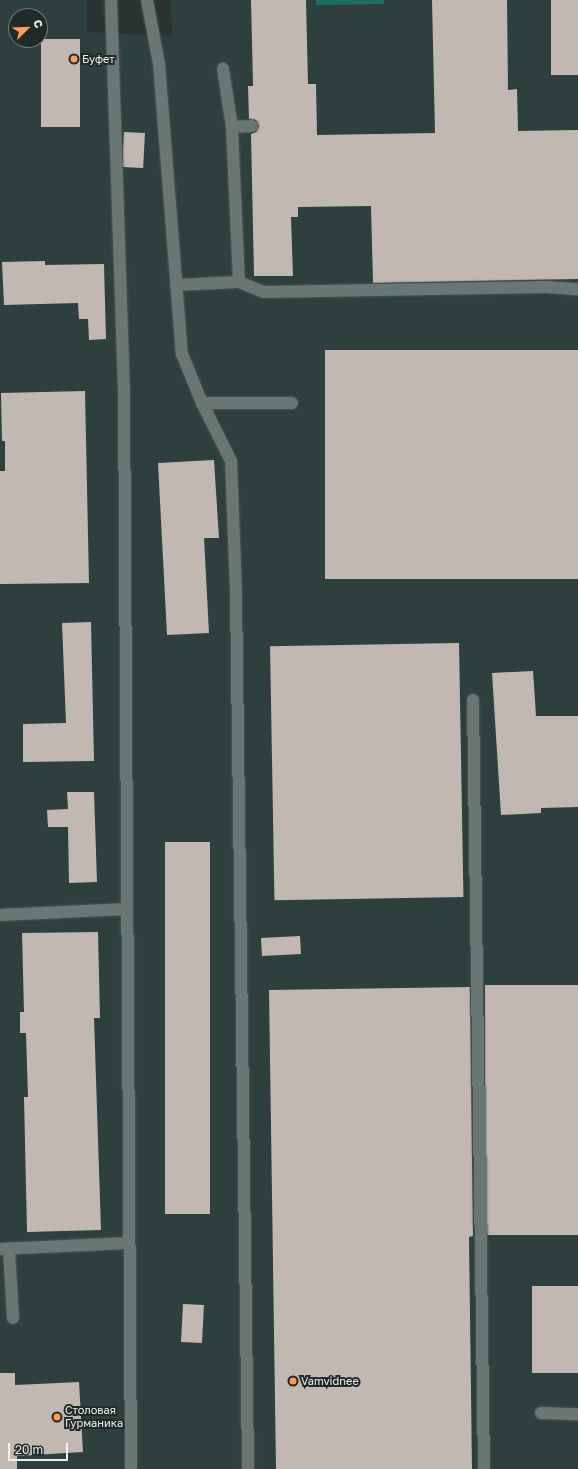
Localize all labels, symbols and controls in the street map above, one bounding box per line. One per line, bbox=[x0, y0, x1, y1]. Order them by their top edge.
north arrow bbox=[8, 8, 48, 48]
text: С bbox=[31, 17, 46, 30]
place label: Буфет bbox=[82, 52, 115, 66]
marker: Буфет bbox=[69, 54, 79, 64]
place label: Vamvidnee bbox=[301, 1374, 359, 1388]
marker: Vamvidnee bbox=[288, 1376, 298, 1386]
place label: Столовая Гурманика bbox=[65, 1404, 123, 1430]
marker: Столовая Гурманика bbox=[52, 1412, 62, 1422]
scale bar bbox=[10, 1435, 70, 1461]
text: 20 m bbox=[15, 1442, 43, 1457]

